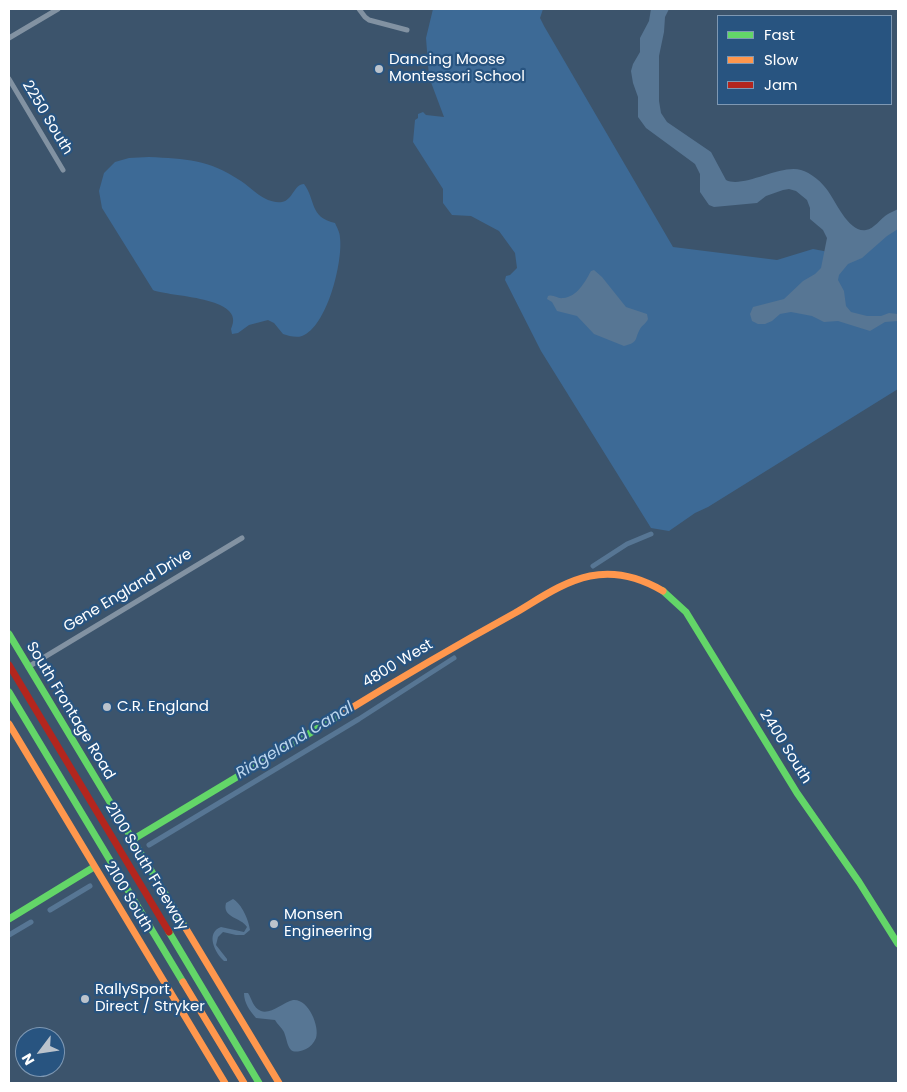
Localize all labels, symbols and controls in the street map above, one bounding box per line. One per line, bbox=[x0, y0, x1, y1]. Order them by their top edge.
legend bbox=[717, 15, 892, 105]
text: Fast bbox=[764, 24, 795, 45]
text: Slow bbox=[764, 49, 798, 70]
place label: Dancing Moose Montessori School bbox=[389, 51, 525, 86]
marker: Dancing Moose Montessori School bbox=[373, 63, 385, 75]
text: Jam bbox=[764, 74, 798, 95]
street label: 2250 South bbox=[18, 78, 76, 158]
street label: Gene England Drive bbox=[61, 546, 195, 636]
street label: 4800 West bbox=[360, 636, 436, 692]
street label: South Frontage Road bbox=[22, 639, 118, 783]
place label: C.R. England bbox=[117, 698, 209, 716]
water label: Ridgeland Canal bbox=[233, 698, 357, 784]
marker: C.R. England bbox=[101, 701, 113, 713]
street label: 2400 South bbox=[755, 707, 815, 787]
street label: 2100 South Freeway bbox=[101, 800, 191, 934]
street label: 2100 South bbox=[100, 858, 156, 936]
place label: Monsen Engineering bbox=[284, 906, 372, 941]
marker: Monsen Engineering bbox=[268, 918, 280, 930]
place label: RallySport Direct / Stryker bbox=[95, 981, 205, 1016]
marker: RallySport Direct / Stryker bbox=[79, 993, 91, 1005]
north arrow bbox=[15, 1027, 65, 1077]
text: N bbox=[17, 1050, 39, 1069]

